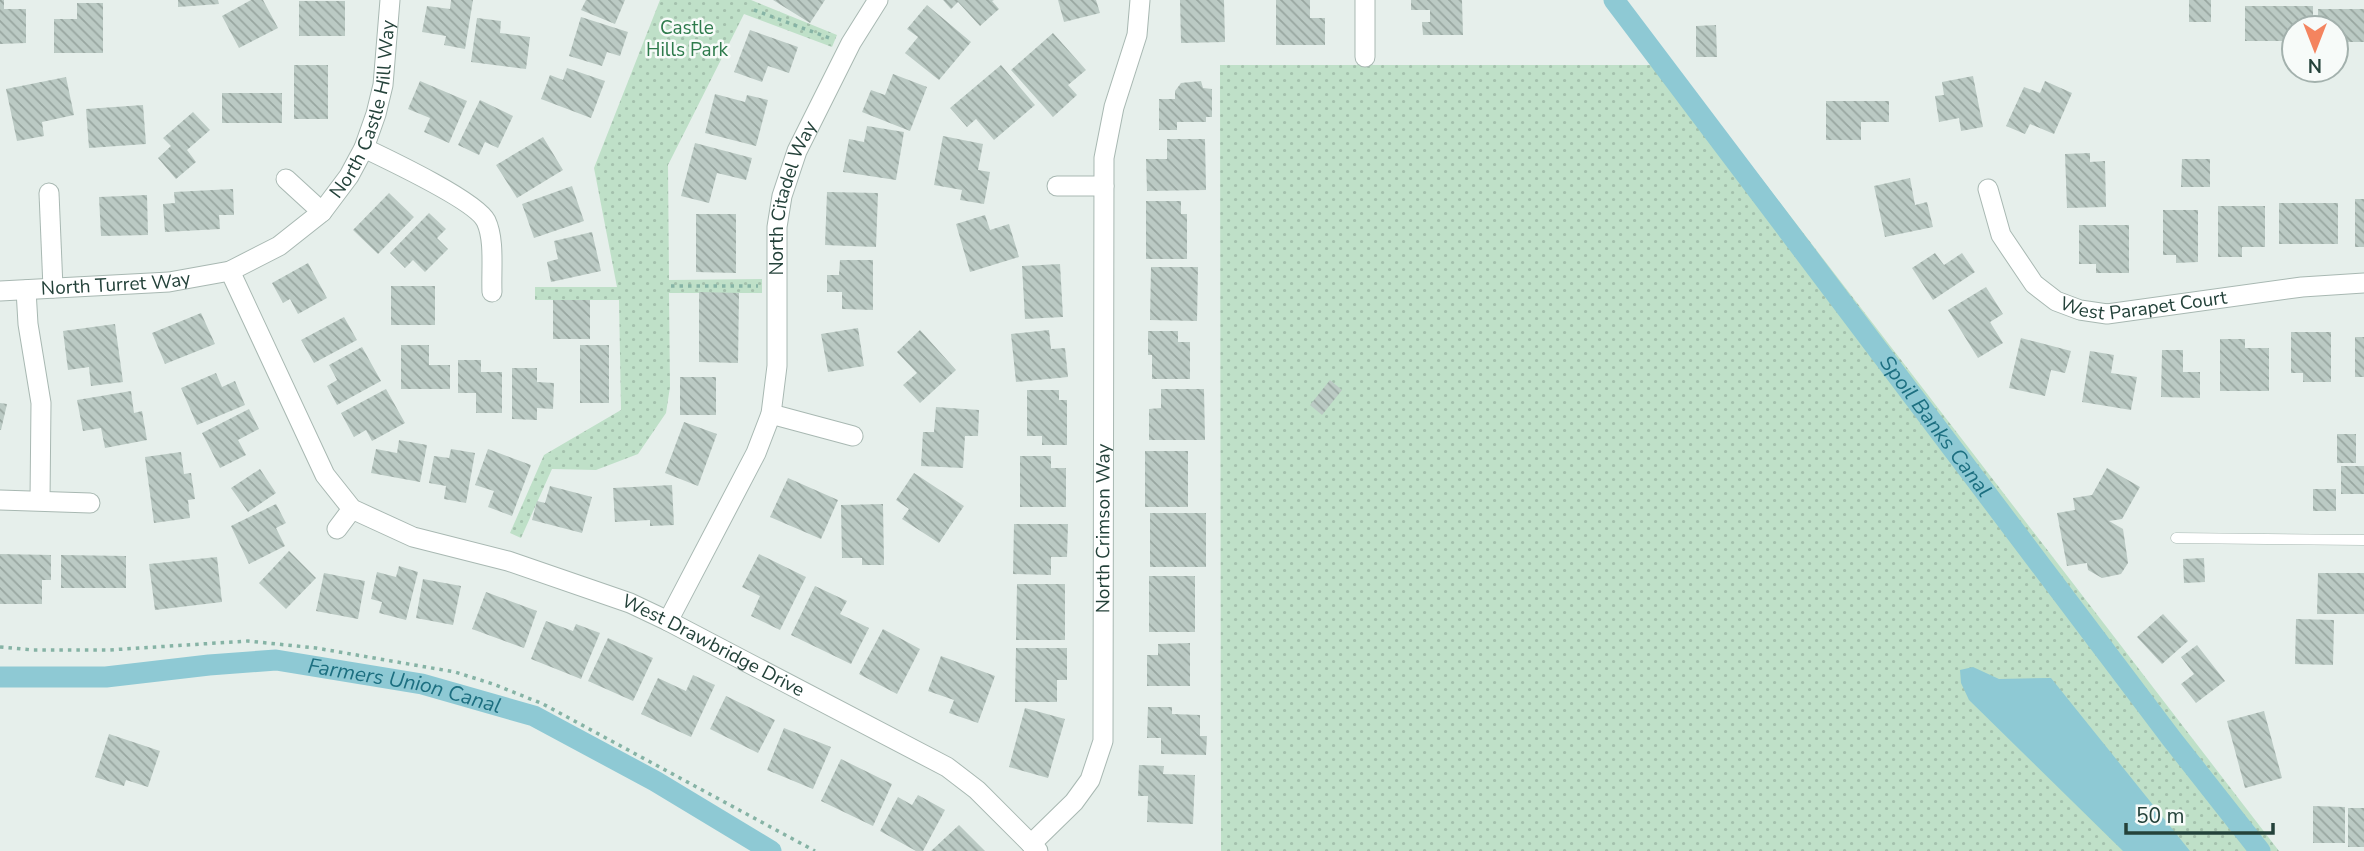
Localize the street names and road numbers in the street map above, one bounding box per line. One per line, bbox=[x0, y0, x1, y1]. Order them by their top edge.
street label: North Castle Hill Way bbox=[324, 19, 401, 204]
street label: North Citadel Way bbox=[764, 116, 823, 276]
street label: North Turret Way bbox=[40, 265, 193, 302]
street label: West Parapet Court bbox=[2056, 284, 2229, 327]
street label: North Crimson Way bbox=[1090, 443, 1117, 613]
street label: West Drawbridge Drive bbox=[618, 588, 809, 703]

